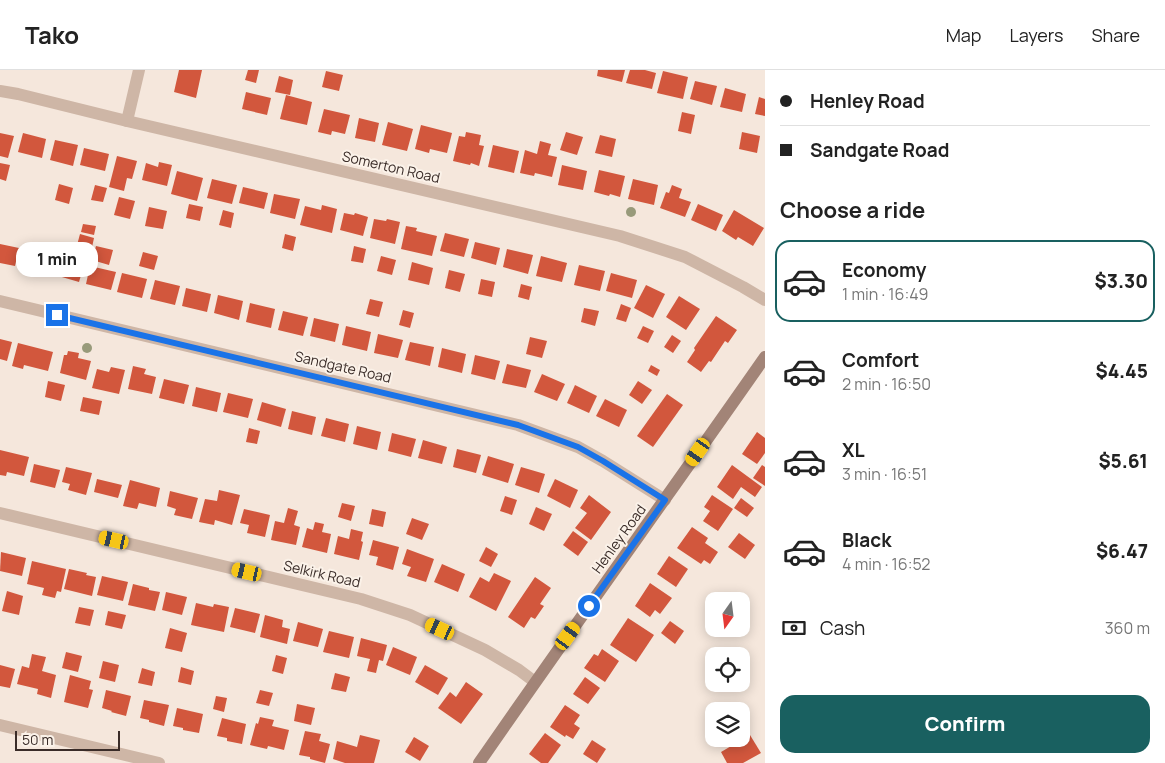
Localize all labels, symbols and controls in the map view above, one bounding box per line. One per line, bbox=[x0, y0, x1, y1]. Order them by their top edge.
text: Tako bbox=[25, 18, 79, 51]
text: Map bbox=[946, 23, 981, 47]
text: Layers bbox=[1009, 23, 1063, 47]
text: Share bbox=[1091, 23, 1140, 47]
text: Henley Road bbox=[810, 88, 925, 114]
text: Sandgate Road bbox=[810, 137, 949, 163]
street label: Somerton Road bbox=[340, 146, 442, 187]
text: Choose a ride bbox=[780, 195, 925, 225]
callout: 1 min bbox=[16, 242, 98, 278]
text: 1 min bbox=[37, 248, 77, 270]
text: Economy bbox=[842, 257, 926, 283]
icon: car bbox=[782, 259, 827, 304]
text: $3.30 bbox=[1094, 268, 1148, 294]
text: 1 min · 16:49 bbox=[842, 283, 928, 305]
route end bbox=[46, 304, 68, 326]
street label: Sandgate Road bbox=[293, 346, 393, 387]
text: Comfort bbox=[842, 347, 919, 373]
icon: car bbox=[782, 349, 827, 394]
text: $4.45 bbox=[1096, 358, 1148, 384]
text: 2 min · 16:50 bbox=[842, 373, 931, 395]
car bbox=[683, 435, 712, 469]
text: XL bbox=[842, 437, 865, 463]
icon: car bbox=[782, 439, 827, 484]
text: $5.61 bbox=[1098, 448, 1148, 474]
text: 3 min · 16:51 bbox=[842, 463, 927, 485]
street label: Henley Road bbox=[587, 501, 650, 577]
text: Black bbox=[842, 527, 891, 553]
car bbox=[97, 529, 130, 551]
icon: car bbox=[782, 529, 827, 574]
text: $6.47 bbox=[1096, 538, 1148, 564]
text: 4 min · 16:52 bbox=[842, 553, 930, 575]
street label: Selkirk Road bbox=[282, 555, 362, 592]
car bbox=[230, 561, 263, 583]
north arrow bbox=[705, 592, 750, 638]
map controls bbox=[705, 592, 750, 747]
route start bbox=[578, 595, 600, 617]
icon: cash bbox=[780, 614, 808, 642]
text: Cash bbox=[820, 615, 865, 641]
car bbox=[423, 616, 456, 642]
text: 360 m bbox=[1105, 617, 1150, 639]
car bbox=[553, 619, 582, 653]
button: locate bbox=[705, 647, 750, 692]
button: Confirm bbox=[780, 695, 1150, 753]
button: layers bbox=[705, 702, 750, 747]
scale bar bbox=[15, 728, 120, 751]
text: 50 m bbox=[22, 730, 53, 749]

